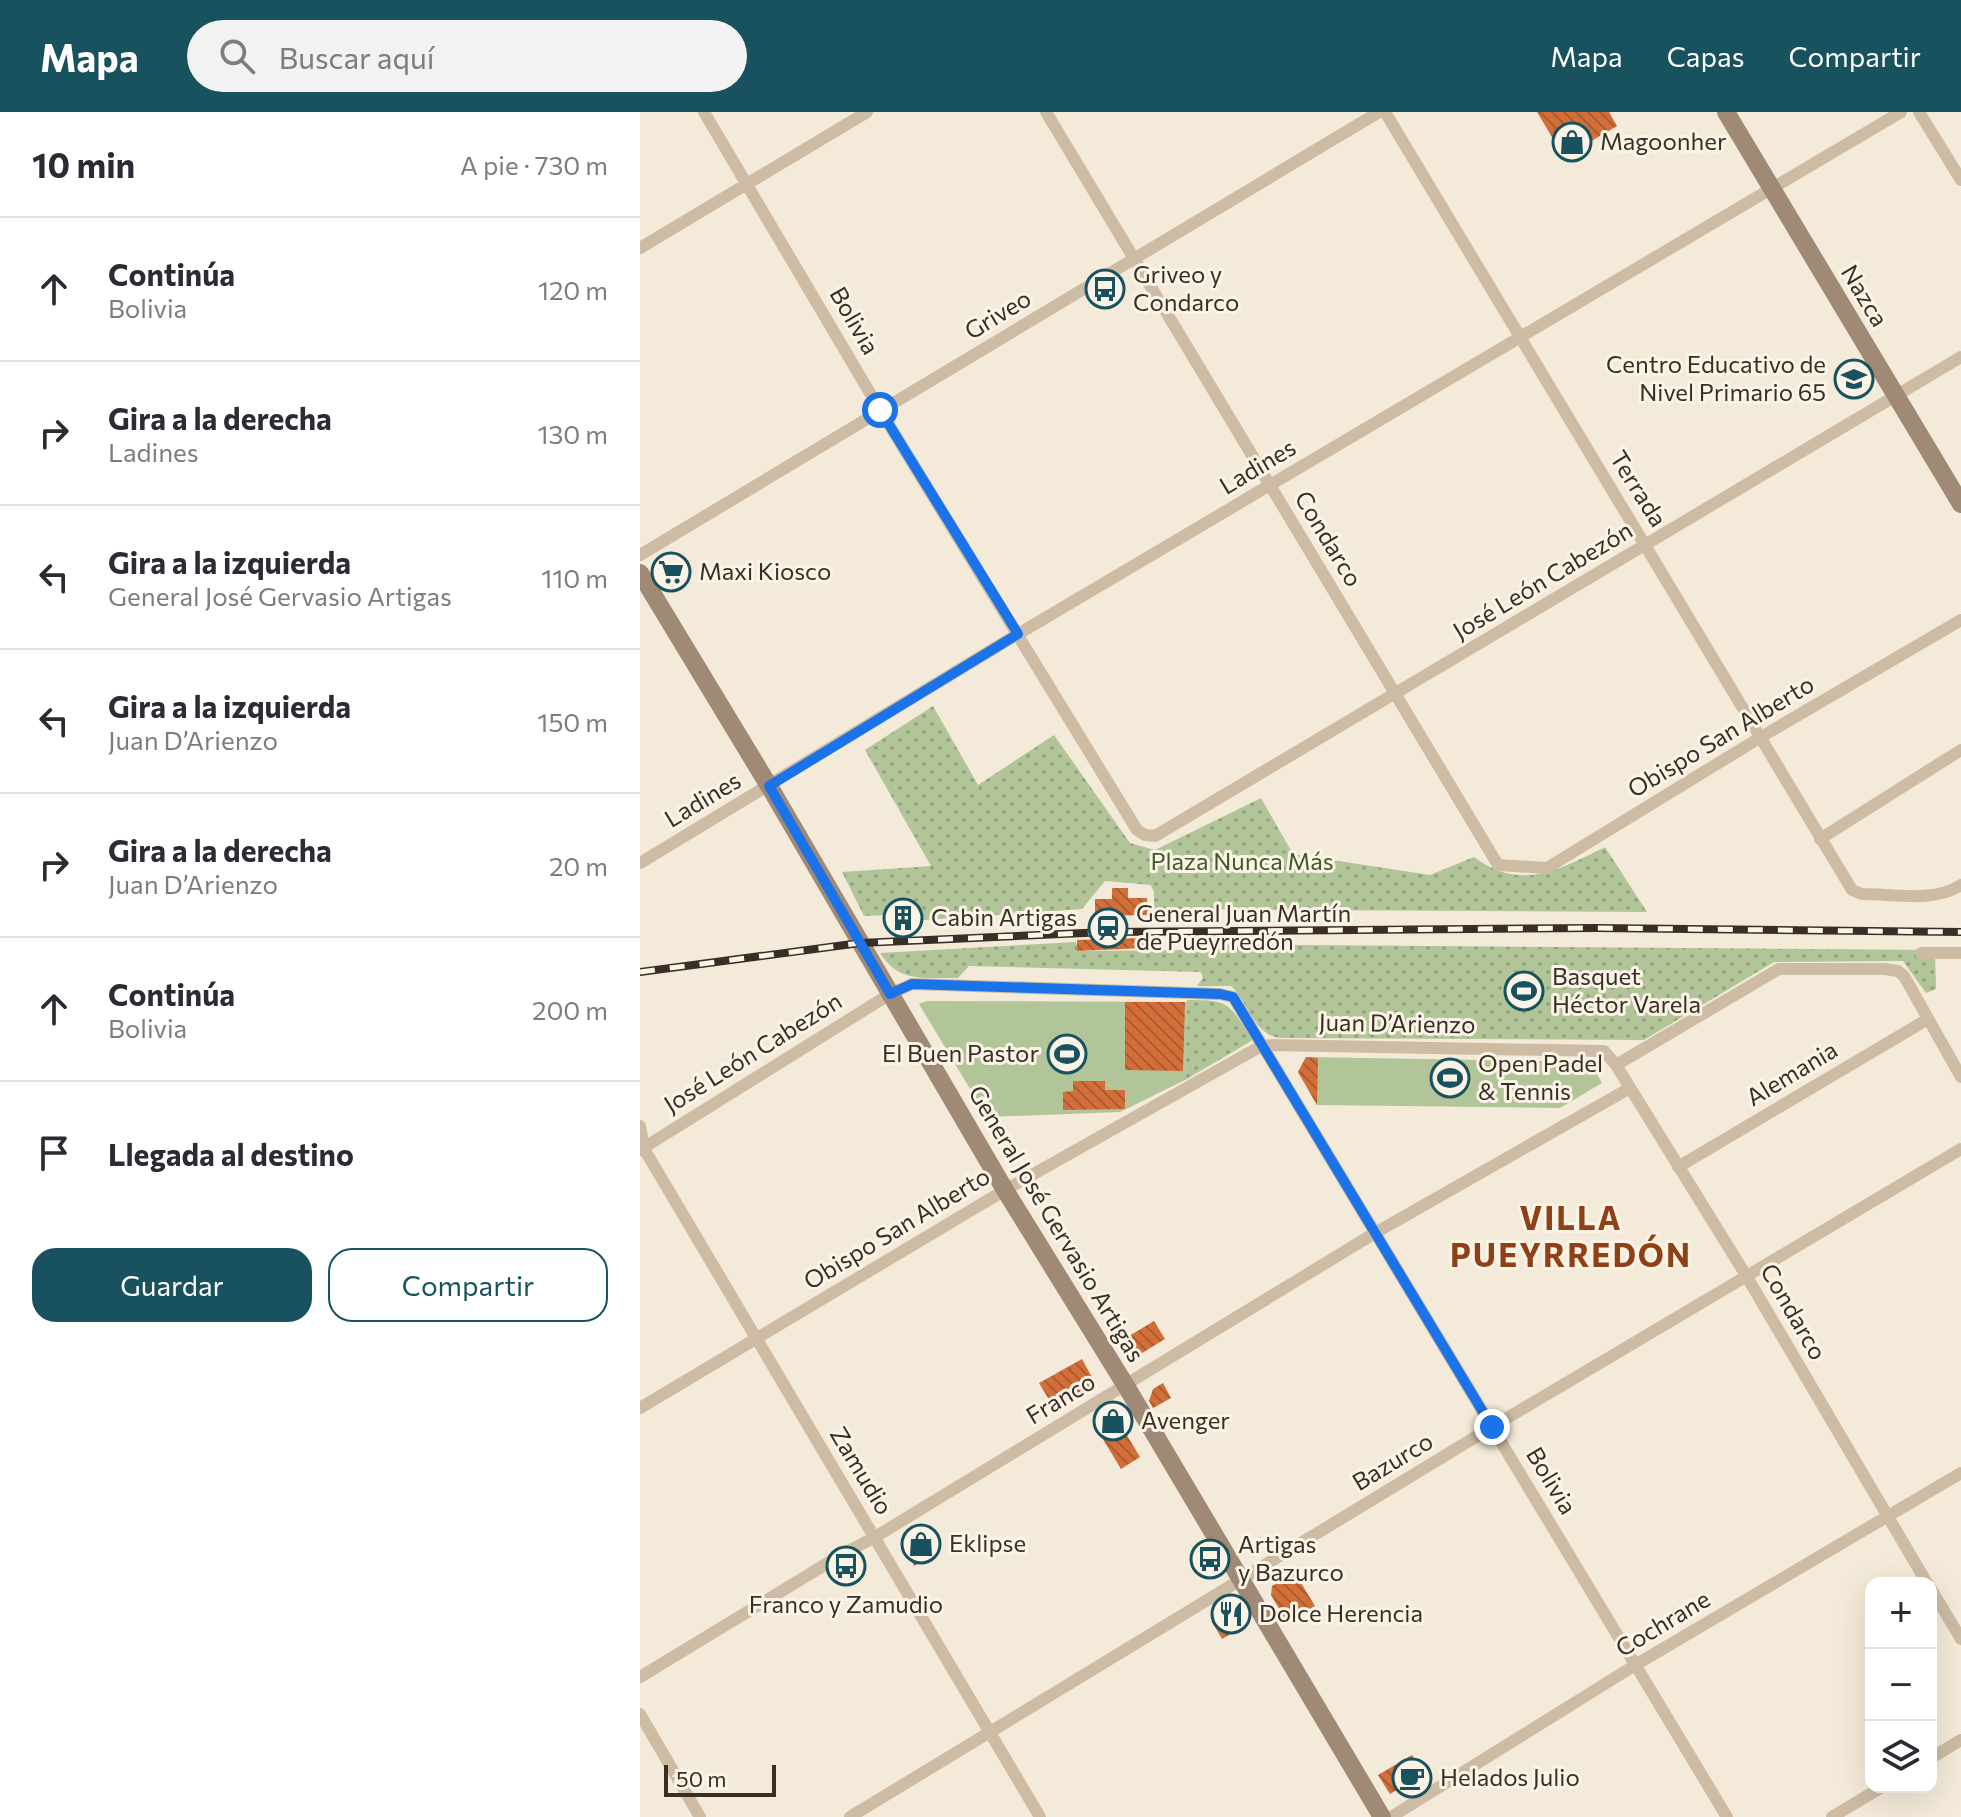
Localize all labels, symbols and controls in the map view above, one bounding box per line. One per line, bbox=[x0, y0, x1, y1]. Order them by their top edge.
search box bbox=[187, 20, 747, 92]
text: Mapa bbox=[40, 33, 139, 80]
icon: search bbox=[215, 34, 259, 78]
text: Buscar aquí bbox=[279, 38, 435, 75]
text: Mapa bbox=[1550, 39, 1623, 73]
text: Capas bbox=[1667, 39, 1744, 73]
text: Compartir bbox=[1788, 39, 1921, 73]
shop icon: Magoonher bbox=[1551, 121, 1593, 163]
place label: Magoonher bbox=[1600, 126, 1727, 155]
text: 10 min bbox=[32, 143, 135, 185]
text: A pie · 730 m bbox=[460, 149, 608, 180]
text: Continúa bbox=[108, 255, 235, 292]
place label: Griveo y Condarco bbox=[1133, 259, 1239, 316]
street label: Nazca bbox=[1836, 259, 1895, 331]
icon: ahead bbox=[32, 267, 76, 311]
bus stop icon: Griveo y Condarco bbox=[1084, 268, 1126, 310]
text: 120 m bbox=[538, 274, 608, 305]
street label: Bolivia bbox=[824, 281, 886, 359]
street label: Griveo bbox=[959, 283, 1036, 345]
text: Bolivia bbox=[108, 292, 187, 323]
place label: Centro Educativo de Nivel Primario 65 bbox=[1606, 349, 1826, 406]
school or university icon: Centro Educativo de Nivel Primario 65 bbox=[1833, 358, 1875, 400]
route start bbox=[862, 392, 898, 428]
text: Gira a la derecha bbox=[108, 399, 332, 436]
icon: right bbox=[32, 411, 76, 455]
text: 130 m bbox=[537, 418, 608, 449]
street label: Ladines bbox=[1214, 432, 1301, 500]
text: Ladines bbox=[108, 436, 199, 467]
street label: Terrada bbox=[1605, 445, 1674, 532]
street label: Condarco bbox=[1289, 485, 1369, 591]
street label: José León Cabezón bbox=[1447, 515, 1637, 645]
text: Gira a la izquierda bbox=[108, 543, 351, 580]
supermarket icon: Maxi Kiosco bbox=[650, 551, 692, 593]
icon: left bbox=[32, 555, 76, 599]
place label: Maxi Kiosco bbox=[699, 556, 831, 585]
text: 110 m bbox=[541, 562, 608, 593]
text: General José Gervasio Artigas bbox=[108, 580, 452, 611]
street label: Obispo San Alberto bbox=[1622, 669, 1819, 803]
text: Gira a la izquierda bbox=[108, 687, 351, 724]
icon: left bbox=[32, 699, 76, 743]
text: 150 m bbox=[537, 706, 608, 737]
text: Juan D’Arienzo bbox=[108, 724, 278, 755]
street label: Ladines bbox=[659, 765, 746, 833]
text: Gira a la derecha bbox=[108, 831, 332, 868]
icon: right bbox=[32, 843, 76, 887]
park label: Plaza Nunca Más bbox=[1150, 846, 1334, 875]
text: 20 m bbox=[549, 850, 608, 881]
text: Juan D’Arienzo bbox=[108, 868, 278, 899]
building icon: Cabin Artigas bbox=[882, 897, 924, 939]
place label: General Juan Martín de Pueyrredón bbox=[1136, 898, 1351, 955]
place label: Cabin Artigas bbox=[931, 902, 1077, 931]
station icon: General Juan Martín de Pueyrredón bbox=[1087, 907, 1129, 949]
place label: Basquet Héctor Varela bbox=[1552, 961, 1701, 1018]
sports icon: Basquet Héctor Varela bbox=[1503, 970, 1545, 1012]
text: Continúa bbox=[108, 975, 235, 1012]
street label: José León Cabezón bbox=[658, 985, 846, 1118]
icon: ahead bbox=[32, 987, 76, 1031]
text: 200 m bbox=[532, 994, 608, 1025]
street label: Juan D’Arienzo bbox=[1318, 1007, 1476, 1038]
text: Bolivia bbox=[108, 1012, 187, 1043]
sports icon: El Buen Pastor bbox=[1046, 1033, 1088, 1075]
street label: Alemania bbox=[1740, 1034, 1842, 1111]
place label: El Buen Pastor bbox=[882, 1038, 1039, 1067]
place label: Open Padel & Tennis bbox=[1478, 1048, 1603, 1105]
sports icon: Open Padel & Tennis bbox=[1429, 1057, 1471, 1099]
street label: General José Gervasio Artigas bbox=[963, 1080, 1151, 1367]
icon: arrive bbox=[32, 1131, 76, 1175]
text: Llegada al destino bbox=[108, 1135, 354, 1172]
street label: Obispo San Alberto bbox=[798, 1161, 995, 1295]
district label: VILLA PUEYRREDÓN bbox=[1450, 1197, 1692, 1274]
button: Guardar bbox=[32, 1248, 312, 1322]
button: Compartir bbox=[328, 1248, 608, 1322]
street label: Condarco bbox=[1755, 1258, 1833, 1365]
street label: Franco bbox=[1020, 1366, 1100, 1430]
shop icon: Avenger bbox=[1092, 1400, 1134, 1442]
place label: Avenger bbox=[1141, 1405, 1230, 1434]
route end bbox=[1474, 1409, 1510, 1445]
street label: Zamudio bbox=[825, 1421, 900, 1519]
street label: Bazurco bbox=[1347, 1425, 1438, 1496]
street label: Bolivia bbox=[1521, 1441, 1584, 1519]
shop icon: Eklipse bbox=[900, 1523, 942, 1565]
place label: Eklipse bbox=[949, 1528, 1026, 1557]
place label: Artigas y Bazurco bbox=[1238, 1529, 1344, 1586]
bus stop icon: Artigas y Bazurco bbox=[1189, 1538, 1231, 1580]
bus stop icon: Franco y Zamudio bbox=[825, 1545, 867, 1587]
map controls bbox=[1865, 1577, 1937, 1793]
button: + bbox=[1865, 1577, 1937, 1649]
street label: Cochrane bbox=[1610, 1583, 1715, 1662]
place label: Franco y Zamudio bbox=[749, 1589, 943, 1618]
restaurant icon: Dolce Herencia bbox=[1210, 1593, 1252, 1635]
place label: Dolce Herencia bbox=[1259, 1598, 1423, 1627]
button: − bbox=[1865, 1649, 1937, 1721]
button: layers bbox=[1865, 1721, 1937, 1793]
cafe icon: Helados Julio bbox=[1391, 1757, 1433, 1799]
scale bar bbox=[664, 1761, 776, 1797]
place label: Helados Julio bbox=[1440, 1762, 1580, 1791]
text: 50 m bbox=[676, 1765, 726, 1792]

